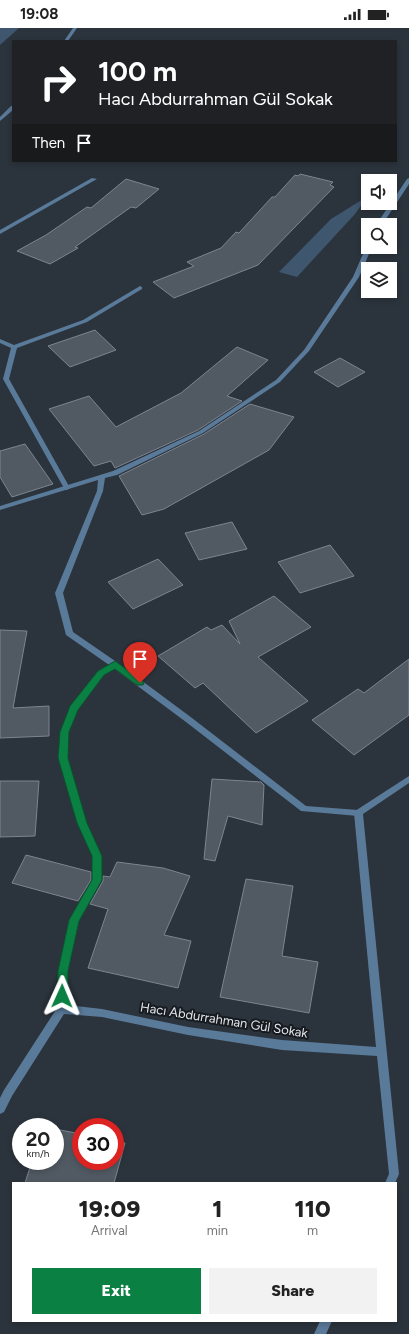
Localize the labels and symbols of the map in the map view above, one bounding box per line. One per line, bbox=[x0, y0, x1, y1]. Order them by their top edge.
pin bbox=[123, 642, 157, 683]
position arrow bbox=[41, 975, 83, 1017]
street label: Hacı Abdurrahman Gül Sokak bbox=[139, 999, 310, 1041]
speed limit sign: 30 bbox=[72, 1118, 124, 1170]

